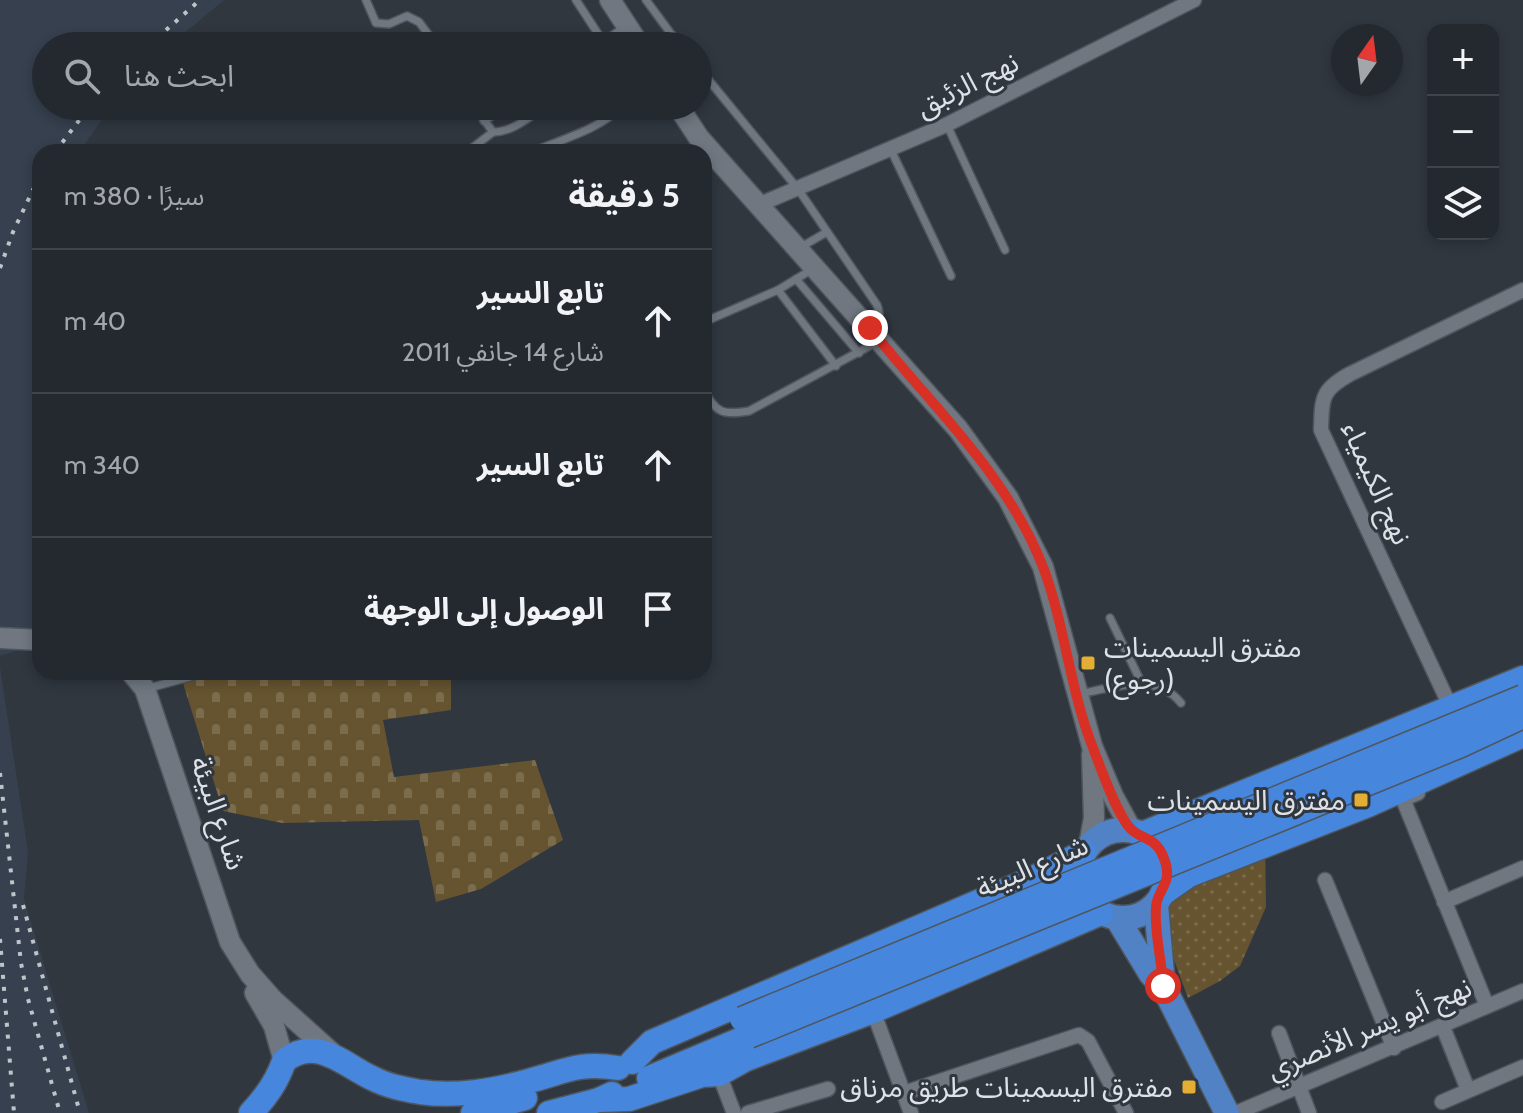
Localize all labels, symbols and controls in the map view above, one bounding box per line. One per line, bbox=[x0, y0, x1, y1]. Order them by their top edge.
north arrow bbox=[1331, 24, 1403, 96]
map controls bbox=[1427, 24, 1499, 240]
button: + bbox=[1427, 24, 1499, 96]
search box bbox=[32, 32, 712, 120]
street label: نهج الزئبق bbox=[910, 45, 1026, 127]
icon: search bbox=[60, 54, 104, 98]
text: ابحث هنا bbox=[124, 57, 234, 94]
button: − bbox=[1427, 96, 1499, 168]
button: layers bbox=[1427, 168, 1499, 240]
text: 5 دقيقة bbox=[569, 174, 680, 216]
text: سيرًا · 380 m bbox=[64, 180, 204, 212]
text: تابع السير bbox=[477, 274, 604, 311]
icon: ahead bbox=[636, 299, 680, 343]
text: 40 m bbox=[64, 305, 126, 337]
route end bbox=[852, 310, 888, 346]
text: شارع 14 جانفي 2011 bbox=[402, 336, 604, 368]
street label: نهج الكيمياء bbox=[1331, 416, 1419, 551]
icon: ahead bbox=[636, 443, 680, 487]
text: تابع السير bbox=[477, 446, 604, 483]
text: 340 m bbox=[64, 449, 140, 481]
icon: arrive bbox=[636, 587, 680, 631]
text: الوصول إلى الوجهة bbox=[364, 590, 604, 627]
place label: مفترق اليسمينات (رجوع) bbox=[1104, 630, 1302, 700]
marker: مفترق اليسمينات (رجوع) bbox=[1079, 654, 1097, 672]
street label: شارع البيئة bbox=[180, 752, 254, 876]
place label: مفترق اليسمينات bbox=[1147, 783, 1345, 817]
marker: مفترق اليسمينات bbox=[1352, 791, 1370, 809]
street label: شارع البيئة bbox=[971, 827, 1095, 908]
route start bbox=[1145, 968, 1181, 1004]
street label: نهج أبو يسر الأنصري bbox=[1261, 969, 1478, 1091]
place label: مفترق اليسمينات طريق مرناق bbox=[840, 1070, 1173, 1105]
marker: مفترق اليسمينات طريق مرناق bbox=[1180, 1078, 1198, 1096]

